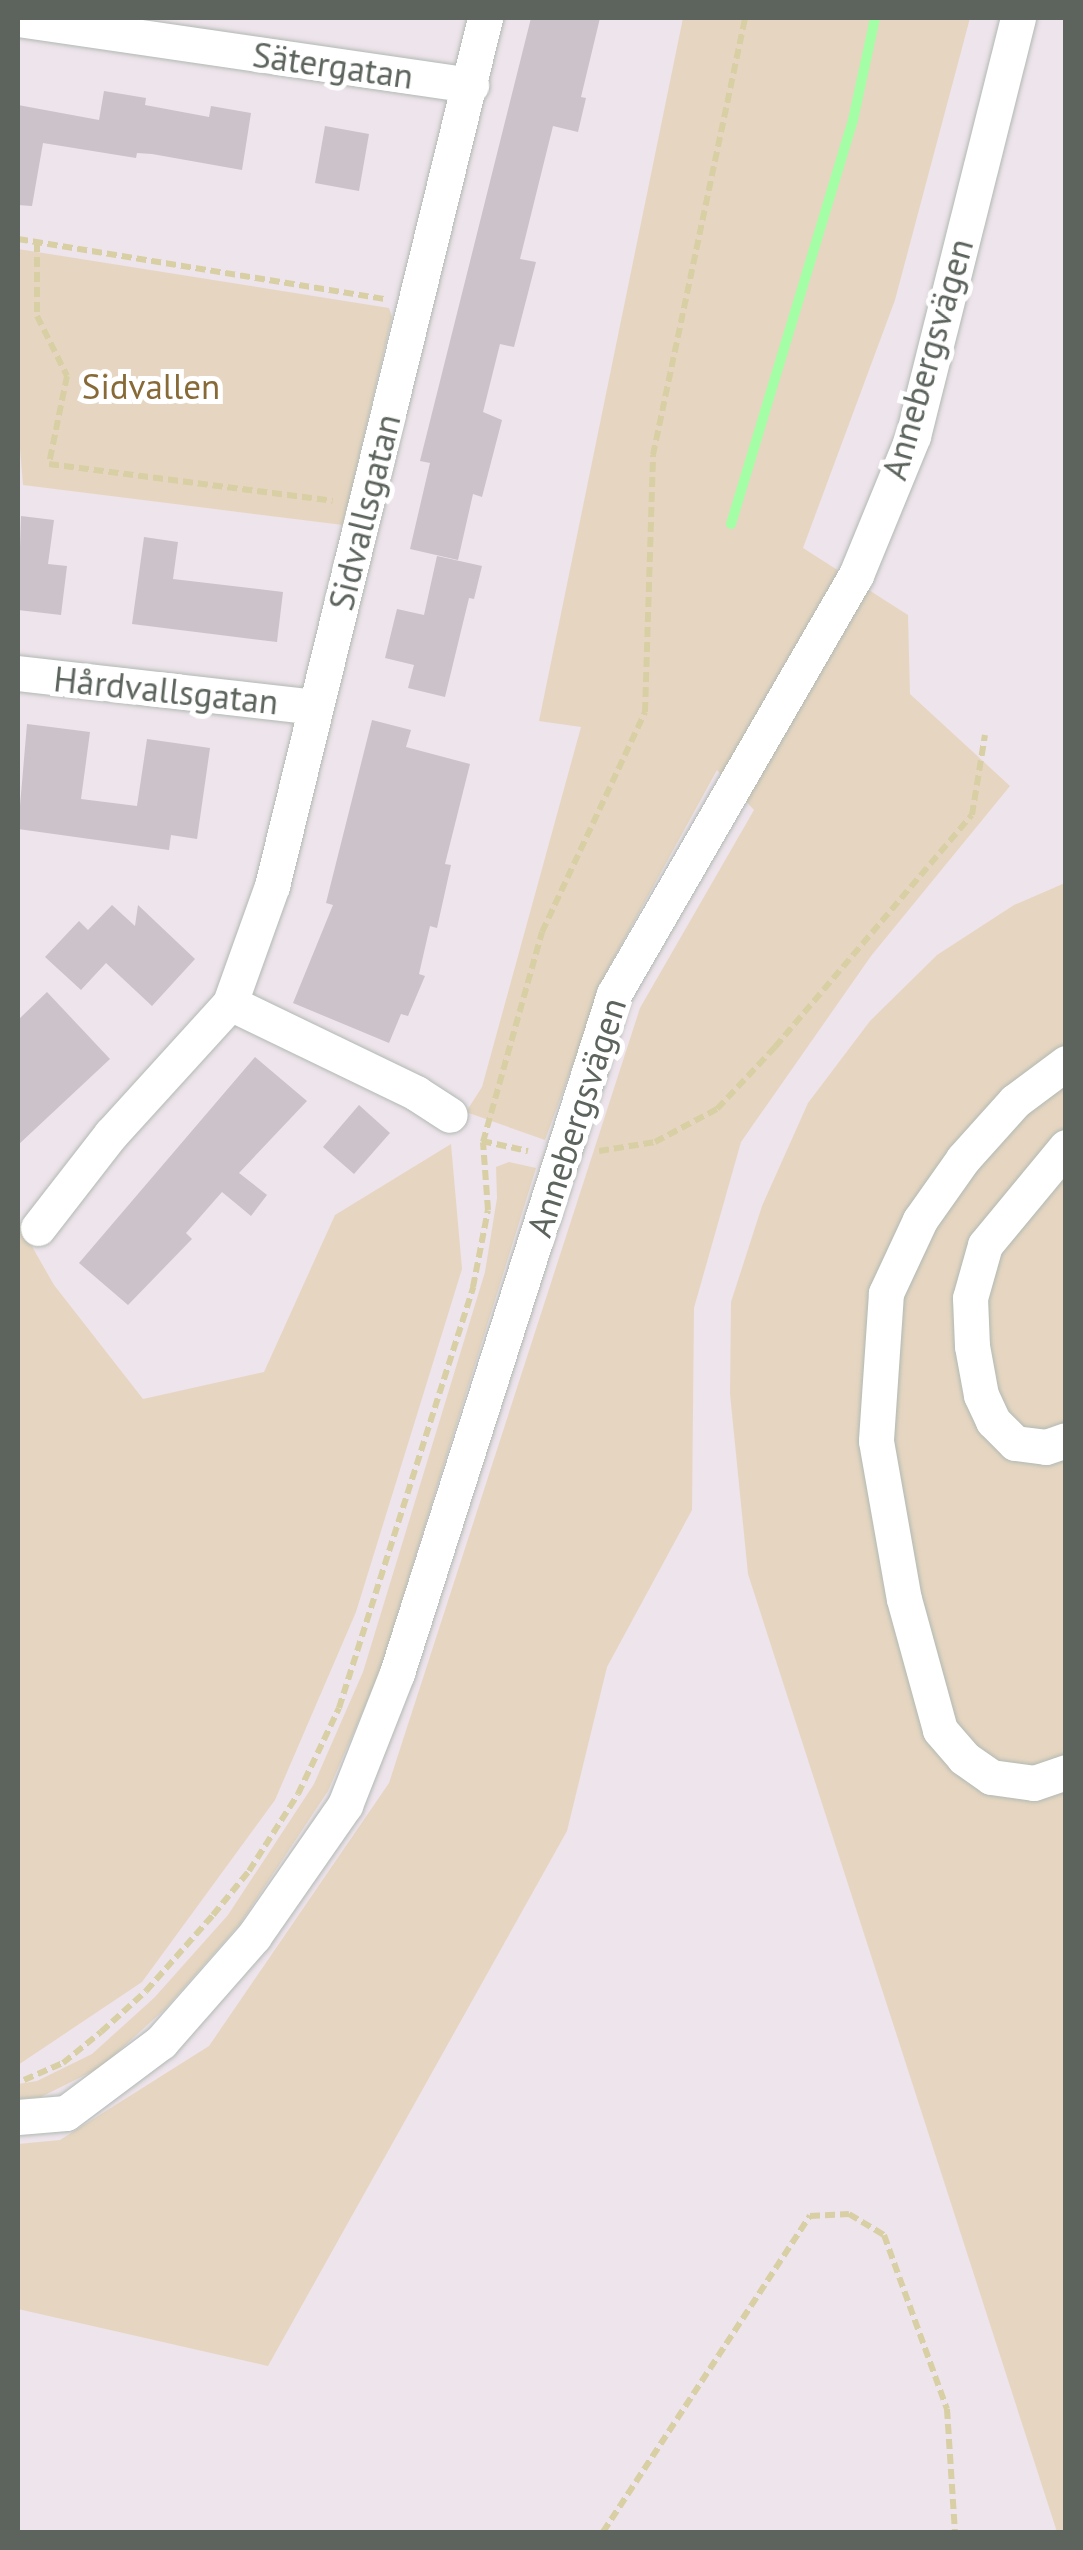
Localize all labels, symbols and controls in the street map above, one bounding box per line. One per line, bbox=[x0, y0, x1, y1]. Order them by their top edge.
street label: Sätergatan bbox=[250, 33, 416, 97]
street label: Annebergsvägen bbox=[873, 234, 981, 484]
park label: Sidvallen bbox=[82, 365, 220, 407]
street label: Sidvallsgatan bbox=[319, 410, 409, 614]
street label: Hårdvallsgatan bbox=[52, 657, 280, 723]
street label: Annebergsvägen bbox=[518, 992, 634, 1242]

